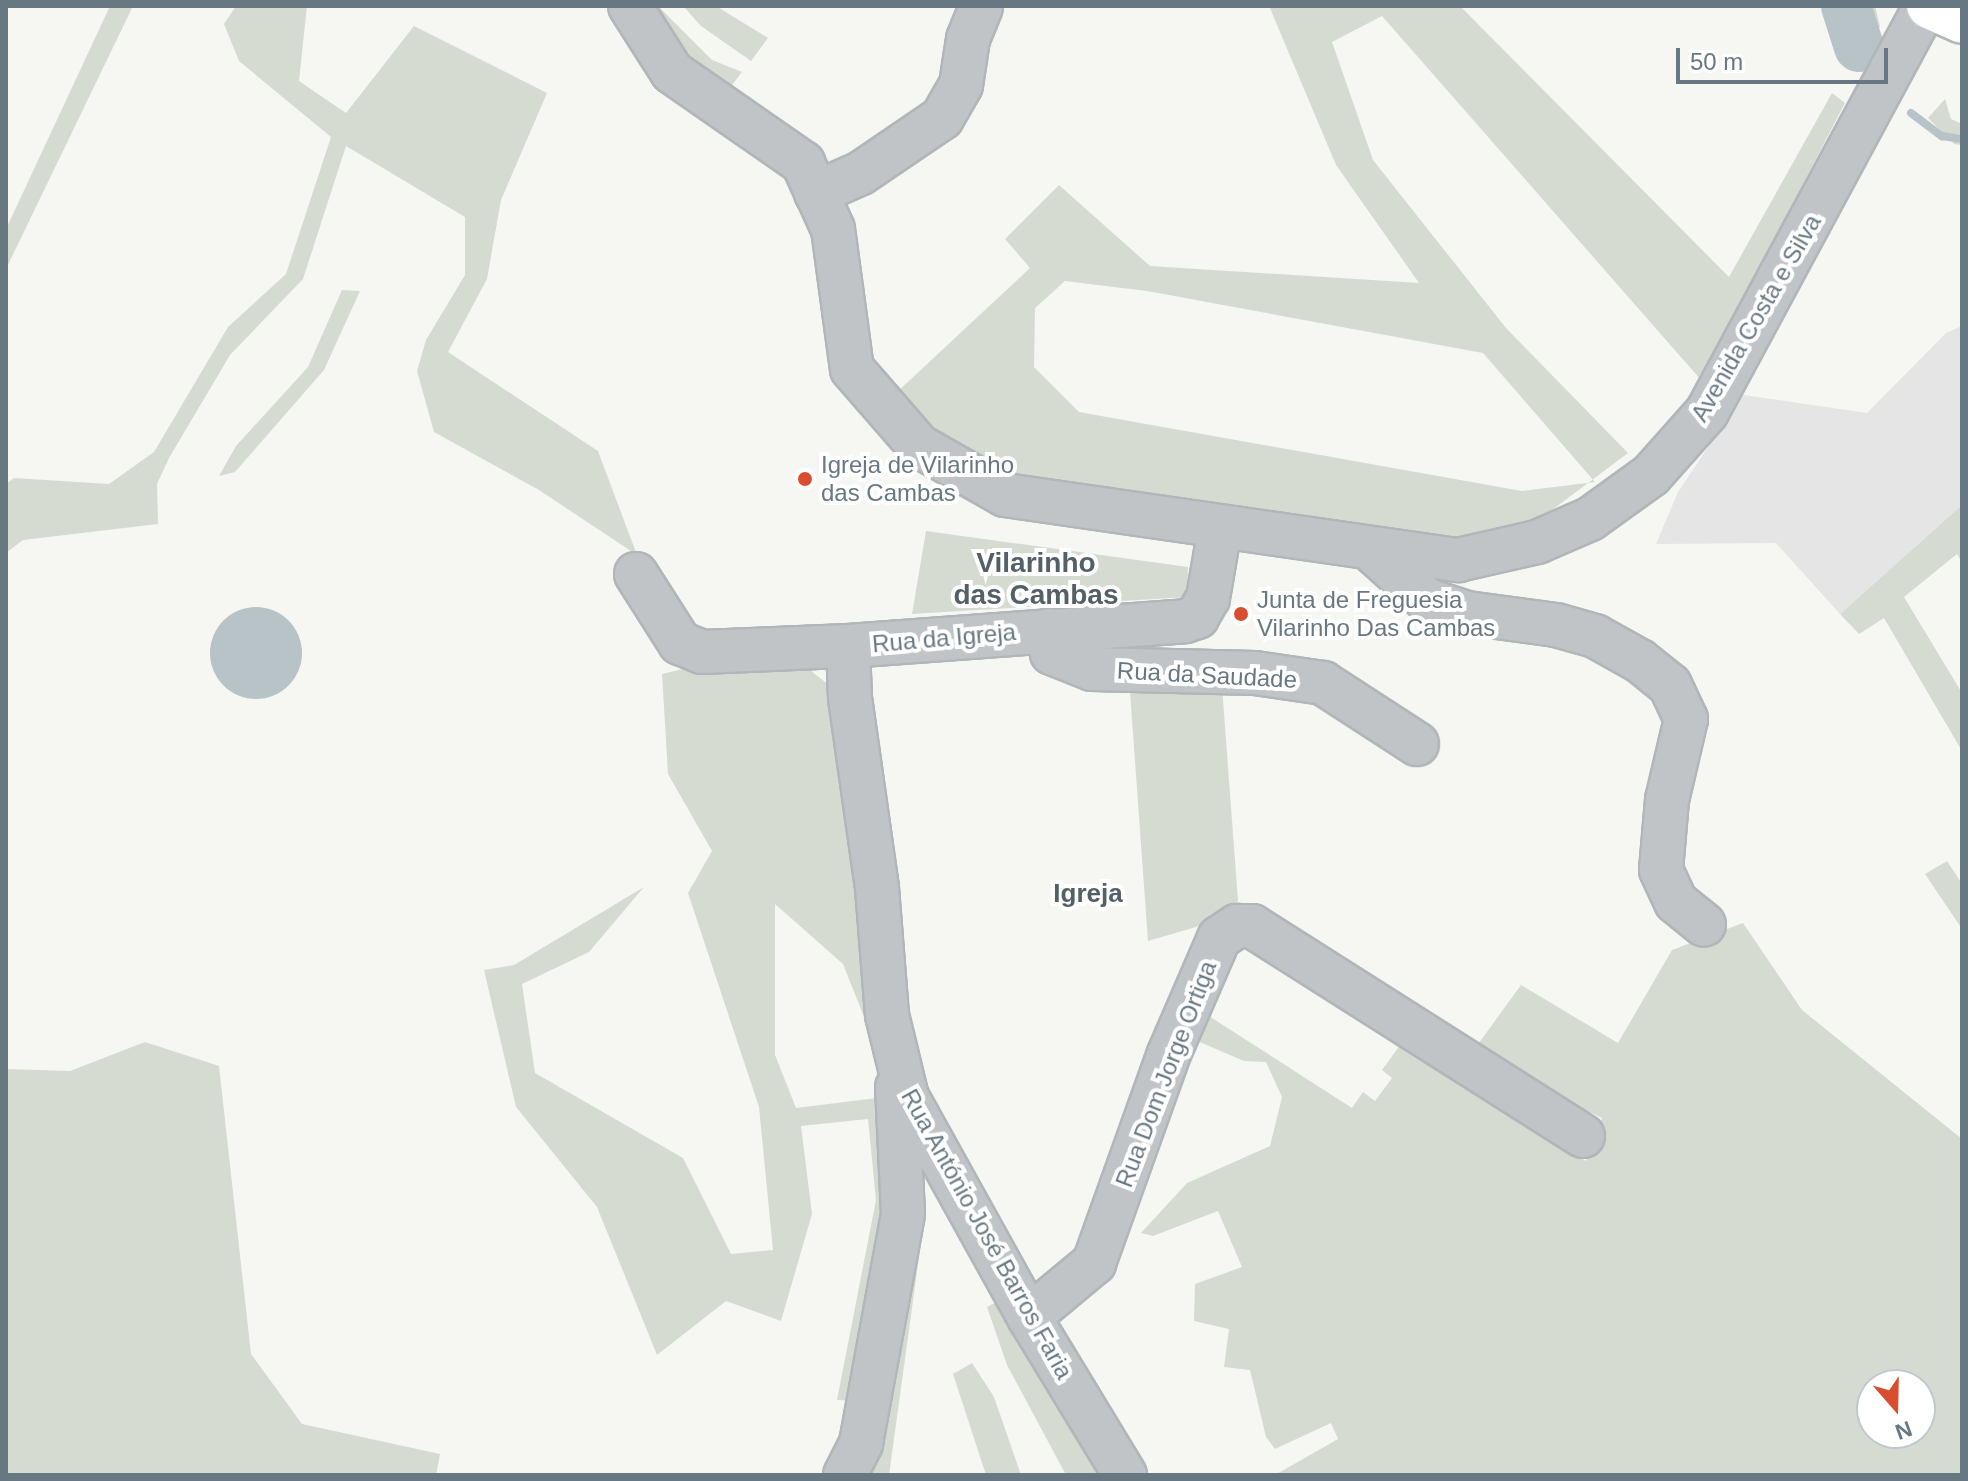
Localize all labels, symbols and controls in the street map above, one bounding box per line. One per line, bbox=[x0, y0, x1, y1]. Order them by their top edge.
scale bar bbox=[1680, 32, 1892, 82]
text: 50 m bbox=[1690, 48, 1743, 75]
street label: Avenida Costa e Silva bbox=[1685, 209, 1827, 427]
place label: Igreja de Vilarinho das Cambas bbox=[821, 451, 1014, 507]
marker: Igreja de Vilarinho das Cambas bbox=[796, 470, 814, 488]
district label: Vilarinho das Cambas bbox=[954, 546, 1118, 612]
place label: Junta de Freguesia Vilarinho Das Cambas bbox=[1257, 586, 1495, 642]
marker: Junta de Freguesia Vilarinho Das Cambas bbox=[1232, 605, 1250, 623]
street label: Rua da Igreja bbox=[871, 617, 1017, 659]
street label: Rua da Saudade bbox=[1116, 656, 1298, 694]
district label: Igreja bbox=[1053, 878, 1123, 910]
street label: Rua Dom Jorge Ortiga bbox=[1110, 957, 1222, 1191]
street label: Rua António José Barros Faria bbox=[895, 1084, 1079, 1384]
north arrow bbox=[1856, 1369, 1936, 1449]
text: N bbox=[1892, 1416, 1915, 1445]

